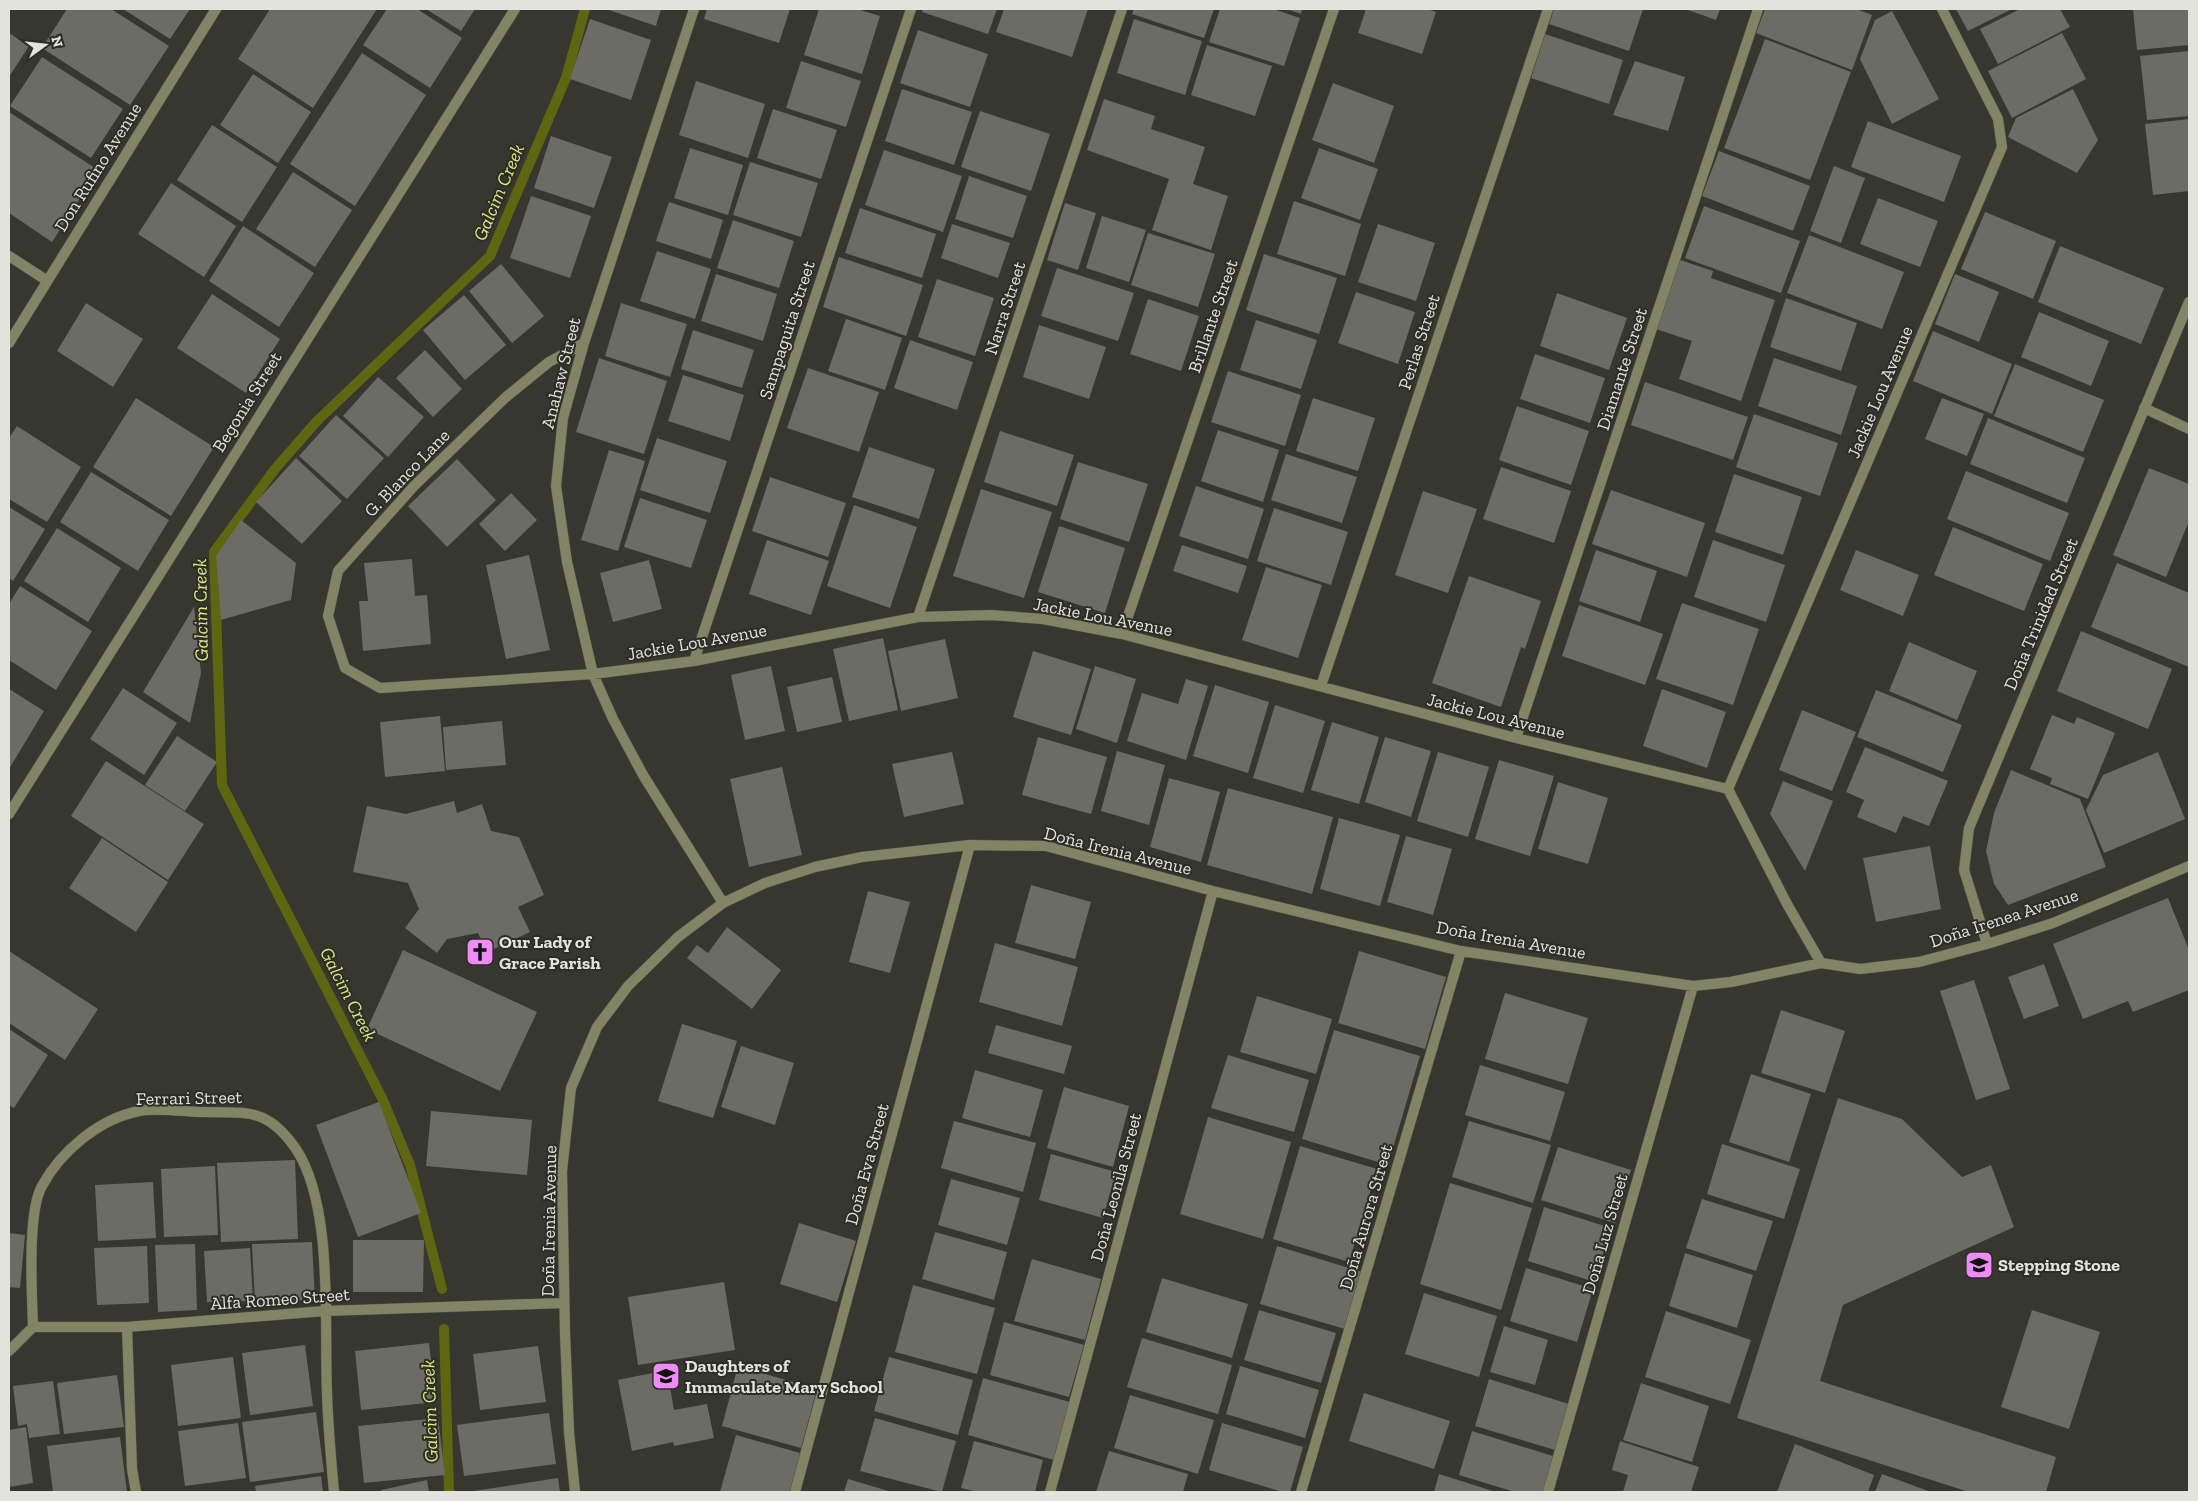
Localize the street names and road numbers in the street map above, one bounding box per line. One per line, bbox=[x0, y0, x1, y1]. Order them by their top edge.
street label: Don Rufino Avenue bbox=[49, 98, 147, 236]
street label: Brillante Street bbox=[1183, 256, 1243, 376]
street label: Sampaguita Street bbox=[754, 258, 820, 402]
street label: Narra Street bbox=[980, 258, 1031, 357]
street label: Perlas Street bbox=[1393, 291, 1445, 392]
street label: Diamante Street bbox=[1592, 305, 1652, 433]
street label: Anahaw Street bbox=[537, 315, 586, 431]
street label: Jackie Lou Avenue bbox=[1842, 323, 1918, 461]
street label: Begonia Street bbox=[207, 348, 287, 456]
street label: G. Blanco Lane bbox=[360, 425, 454, 521]
street label: Doña Trinidad Street bbox=[1999, 534, 2083, 694]
street label: Jackie Lou Avenue bbox=[1032, 593, 1174, 641]
street label: Jackie Lou Avenue bbox=[625, 619, 769, 665]
street label: Jackie Lou Avenue bbox=[1425, 688, 1567, 744]
street label: Doña Irenia Avenue bbox=[1042, 822, 1194, 880]
street label: Doña Irenea Avenue bbox=[1927, 884, 2081, 952]
street label: Doña Irenia Avenue bbox=[1435, 916, 1587, 964]
street label: Ferrari Street bbox=[136, 1086, 243, 1110]
street label: Doña Eva Street bbox=[840, 1100, 894, 1227]
street label: Doña Leonila Street bbox=[1086, 1110, 1146, 1264]
street label: Doña Aurora Street bbox=[1335, 1141, 1397, 1292]
street label: Doña Irenia Avenue bbox=[537, 1145, 561, 1297]
street label: Doña Luz Street bbox=[1577, 1171, 1633, 1297]
street label: Alfa Romeo Street bbox=[209, 1283, 351, 1315]

